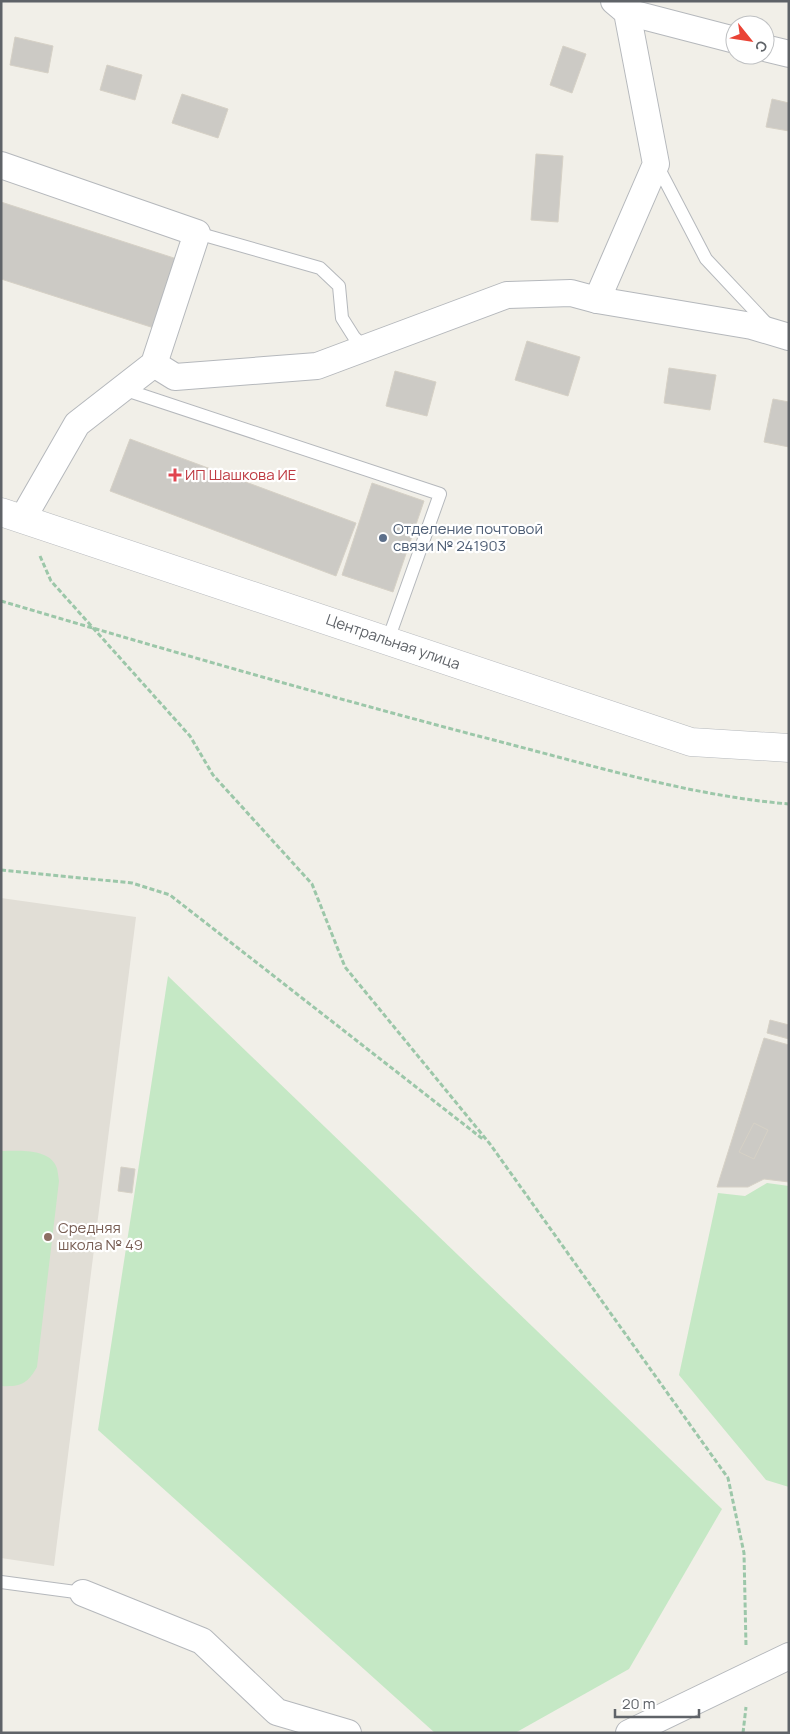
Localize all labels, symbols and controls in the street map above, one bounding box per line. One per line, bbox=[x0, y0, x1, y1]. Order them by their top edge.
north arrow bbox=[725, 15, 775, 65]
text: С bbox=[751, 38, 773, 56]
place label: ИП Шашкова ИЕ bbox=[185, 464, 296, 485]
marker: ИП Шашкова ИЕ bbox=[169, 469, 181, 481]
place label: Отделение почтовой связи № 241903 bbox=[393, 518, 543, 556]
marker: Отделение почтовой связи № 241903 bbox=[377, 532, 389, 544]
street label: Центральная улица bbox=[323, 609, 463, 674]
place label: Средняя школа № 49 bbox=[58, 1217, 143, 1255]
marker: Средняя школа № 49 bbox=[42, 1231, 54, 1243]
scale bar bbox=[615, 1686, 699, 1718]
text: 20 m bbox=[622, 1693, 655, 1714]

